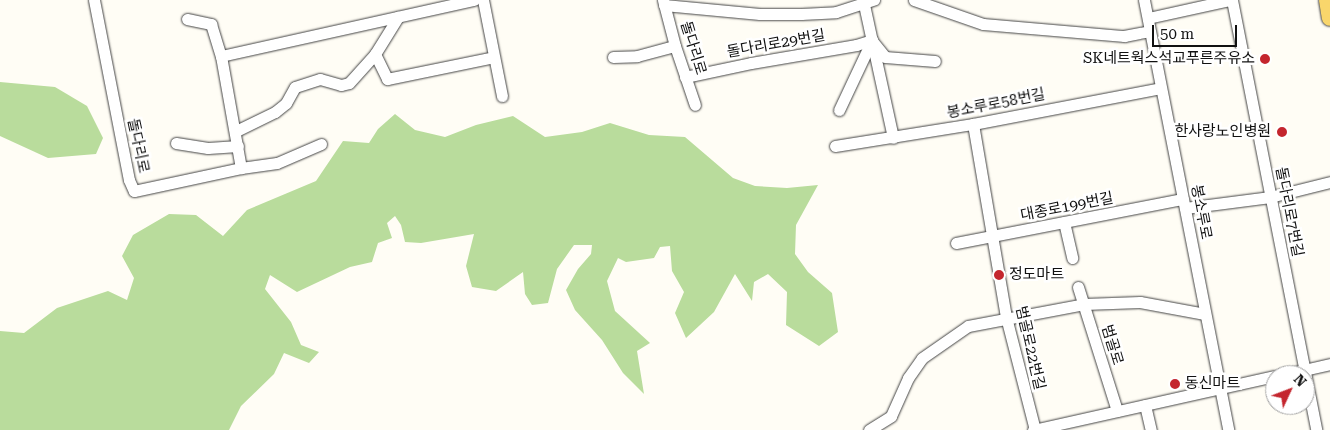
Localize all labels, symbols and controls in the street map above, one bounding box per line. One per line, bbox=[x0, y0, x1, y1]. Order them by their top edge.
scale bar bbox=[1155, 15, 1240, 47]
street label: 돌다리로 bbox=[676, 19, 710, 77]
text: 50 m bbox=[1160, 25, 1194, 43]
street label: 돌다리로29번길 bbox=[725, 26, 827, 62]
place label: SK네트웍스석교푸른주유소 bbox=[1083, 50, 1255, 68]
marker: SK네트웍스석교푸른주유소 bbox=[1259, 53, 1271, 65]
street label: 봉소루로58번길 bbox=[945, 86, 1047, 122]
street label: 돌다리로 bbox=[123, 117, 153, 175]
place label: 한사랑노인병원 bbox=[1174, 123, 1271, 141]
marker: 한사랑노인병원 bbox=[1275, 125, 1289, 139]
street label: 돌다리로7번길 bbox=[1271, 166, 1307, 258]
street label: 봉소루로 bbox=[1187, 183, 1215, 241]
street label: 대종로199번길 bbox=[1019, 189, 1115, 225]
place label: 정도마트 bbox=[1009, 266, 1064, 284]
marker: 정도마트 bbox=[993, 269, 1005, 281]
street label: 범골로22번길 bbox=[1012, 304, 1048, 392]
street label: 범골로 bbox=[1097, 323, 1127, 367]
north arrow bbox=[1265, 365, 1315, 415]
text: N bbox=[1291, 371, 1310, 390]
place label: 동신마트 bbox=[1185, 375, 1240, 393]
marker: 동신마트 bbox=[1169, 378, 1181, 390]

